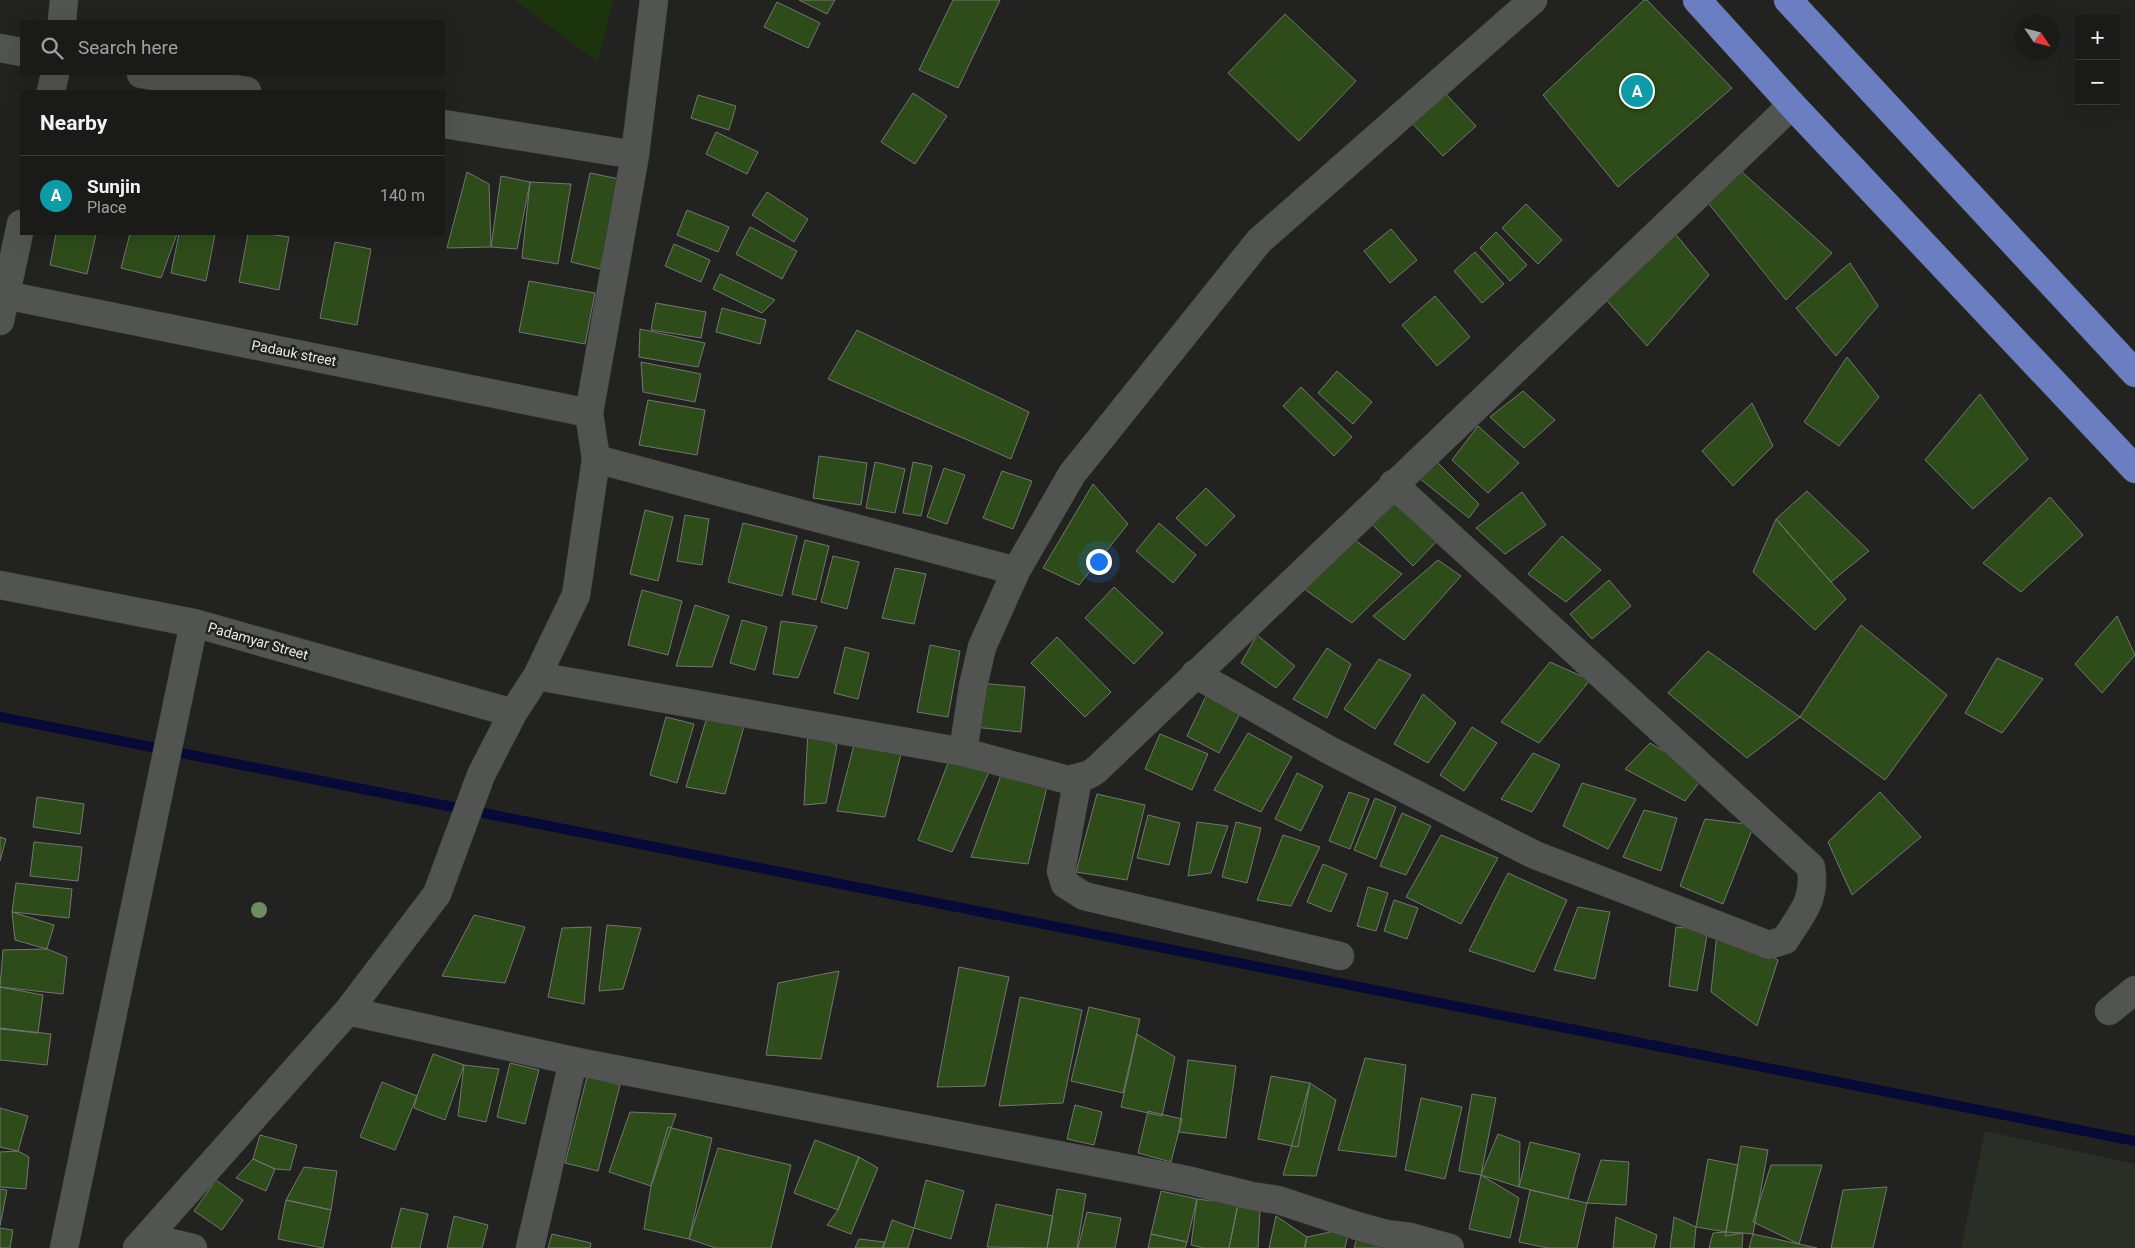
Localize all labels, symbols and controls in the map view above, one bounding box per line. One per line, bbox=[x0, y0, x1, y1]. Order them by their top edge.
north arrow bbox=[2015, 15, 2060, 60]
map controls bbox=[2075, 15, 2120, 105]
button: + bbox=[2075, 15, 2120, 60]
search box bbox=[20, 20, 445, 75]
icon: search bbox=[38, 34, 66, 62]
text: Search here bbox=[78, 36, 178, 59]
button: − bbox=[2075, 60, 2120, 105]
pin: A bbox=[1621, 72, 1653, 110]
text: Nearby bbox=[40, 111, 107, 135]
text: Sunjin bbox=[87, 175, 141, 198]
text: A bbox=[51, 186, 61, 205]
text: 140 m bbox=[380, 186, 425, 205]
text: Place bbox=[87, 198, 127, 217]
street label: Padauk street bbox=[250, 337, 338, 369]
your location bbox=[1086, 549, 1112, 575]
street label: Padamyar Street bbox=[206, 619, 310, 663]

